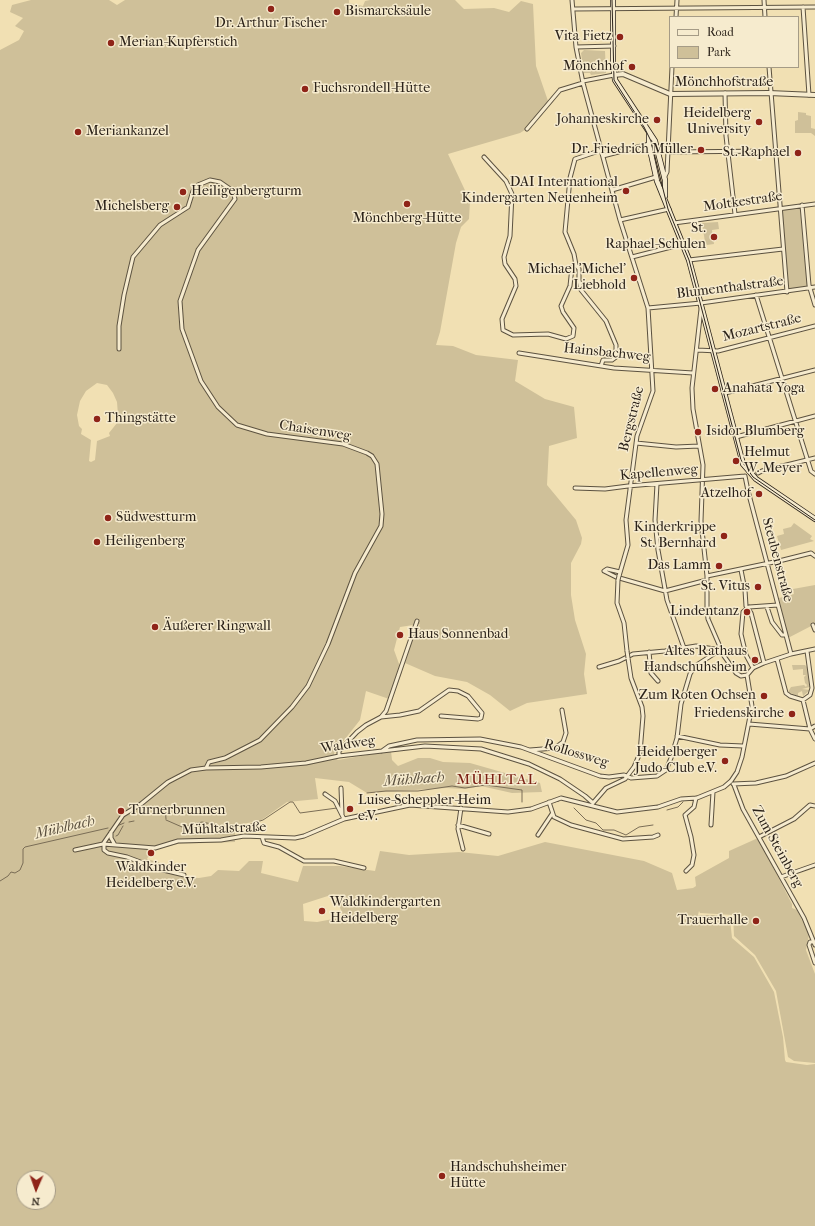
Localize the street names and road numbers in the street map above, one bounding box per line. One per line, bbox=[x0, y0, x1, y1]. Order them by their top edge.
street label: Mönchhofstraße bbox=[675, 75, 773, 91]
street label: Moltkestraße bbox=[702, 188, 784, 216]
street label: Blumenthalstraße bbox=[676, 273, 784, 303]
street label: Mozartstraße bbox=[721, 310, 803, 346]
street label: Hainsbachweg bbox=[563, 340, 651, 366]
street label: Bergstraße bbox=[616, 385, 648, 453]
street label: Chaisenweg bbox=[278, 417, 352, 445]
street label: Kapellenweg bbox=[619, 461, 699, 485]
street label: Steubenstraße bbox=[758, 516, 796, 604]
street label: Waldweg bbox=[319, 732, 377, 758]
street label: Rollossweg bbox=[542, 736, 610, 772]
street label: Zum Steinberg bbox=[748, 803, 806, 891]
street label: Mühltalstraße bbox=[181, 819, 267, 839]

